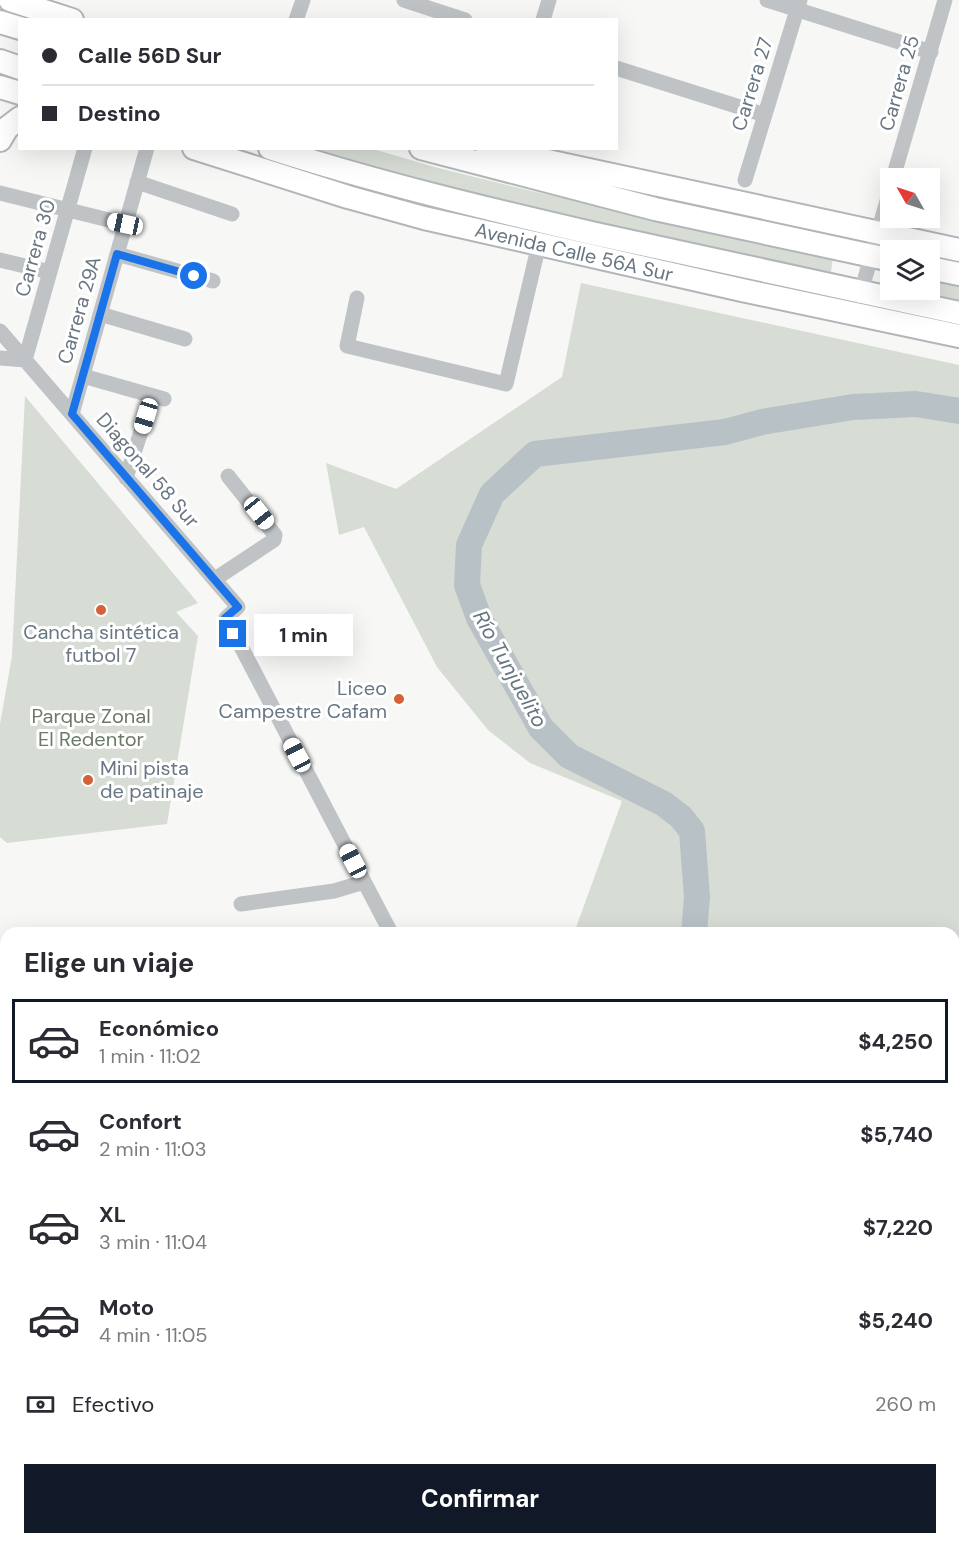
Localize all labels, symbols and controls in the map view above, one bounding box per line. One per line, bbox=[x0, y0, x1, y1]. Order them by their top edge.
street label: Carrera 25 bbox=[873, 32, 925, 134]
street label: Carrera 27 bbox=[725, 34, 779, 134]
text: Calle 56D Sur bbox=[78, 41, 222, 70]
text: Destino bbox=[78, 99, 161, 128]
north arrow bbox=[880, 168, 940, 228]
map controls bbox=[880, 168, 940, 300]
street label: Carrera 30 bbox=[9, 196, 61, 300]
car bbox=[106, 211, 144, 237]
street label: Avenida Calle 56A Sur bbox=[472, 217, 676, 287]
button: layers bbox=[880, 240, 940, 300]
street label: Carrera 29A bbox=[51, 253, 107, 367]
route start bbox=[180, 262, 207, 289]
car bbox=[132, 396, 160, 436]
street label: Diagonal 58 Sur bbox=[91, 407, 205, 533]
car bbox=[241, 493, 277, 533]
marker: Cancha sintética futbol 7 bbox=[94, 603, 108, 617]
water label: Río Tunjuelito bbox=[466, 605, 554, 733]
callout: 1 min bbox=[254, 613, 353, 655]
place label: Cancha sintética futbol 7 bbox=[23, 619, 179, 668]
route end bbox=[219, 620, 246, 647]
text: 1 min bbox=[279, 622, 328, 648]
place label: Liceo Campestre Cafam bbox=[219, 675, 387, 724]
marker: Liceo Campestre Cafam bbox=[392, 692, 406, 706]
park label: Parque Zonal El Redentor bbox=[31, 703, 151, 752]
car bbox=[281, 735, 313, 775]
place label: Mini pista de patinaje bbox=[100, 755, 204, 804]
marker: Mini pista de patinaje bbox=[81, 773, 95, 787]
car bbox=[337, 841, 369, 881]
text: Elige un viaje bbox=[24, 945, 194, 980]
icon: car bbox=[27, 1014, 81, 1068]
text: Económico bbox=[99, 1014, 219, 1043]
text: $4,250 bbox=[858, 1027, 933, 1056]
text: 1 min · 11:02 bbox=[99, 1043, 201, 1069]
icon: car bbox=[27, 1107, 81, 1161]
text: Confort bbox=[99, 1107, 182, 1136]
text: $5,740 bbox=[860, 1120, 933, 1149]
text: 2 min · 11:03 bbox=[99, 1136, 207, 1162]
icon: car bbox=[27, 1200, 81, 1254]
text: XL bbox=[99, 1200, 126, 1229]
text: $7,220 bbox=[863, 1213, 933, 1242]
text: 3 min · 11:04 bbox=[99, 1229, 207, 1255]
icon: car bbox=[27, 1293, 81, 1347]
text: Moto bbox=[99, 1293, 154, 1322]
text: $5,240 bbox=[858, 1306, 933, 1335]
text: 4 min · 11:05 bbox=[99, 1322, 208, 1348]
icon: cash bbox=[24, 1388, 57, 1421]
text: Efectivo bbox=[72, 1390, 154, 1419]
text: 260 m bbox=[875, 1391, 936, 1417]
button: Confirmar bbox=[24, 1464, 936, 1533]

